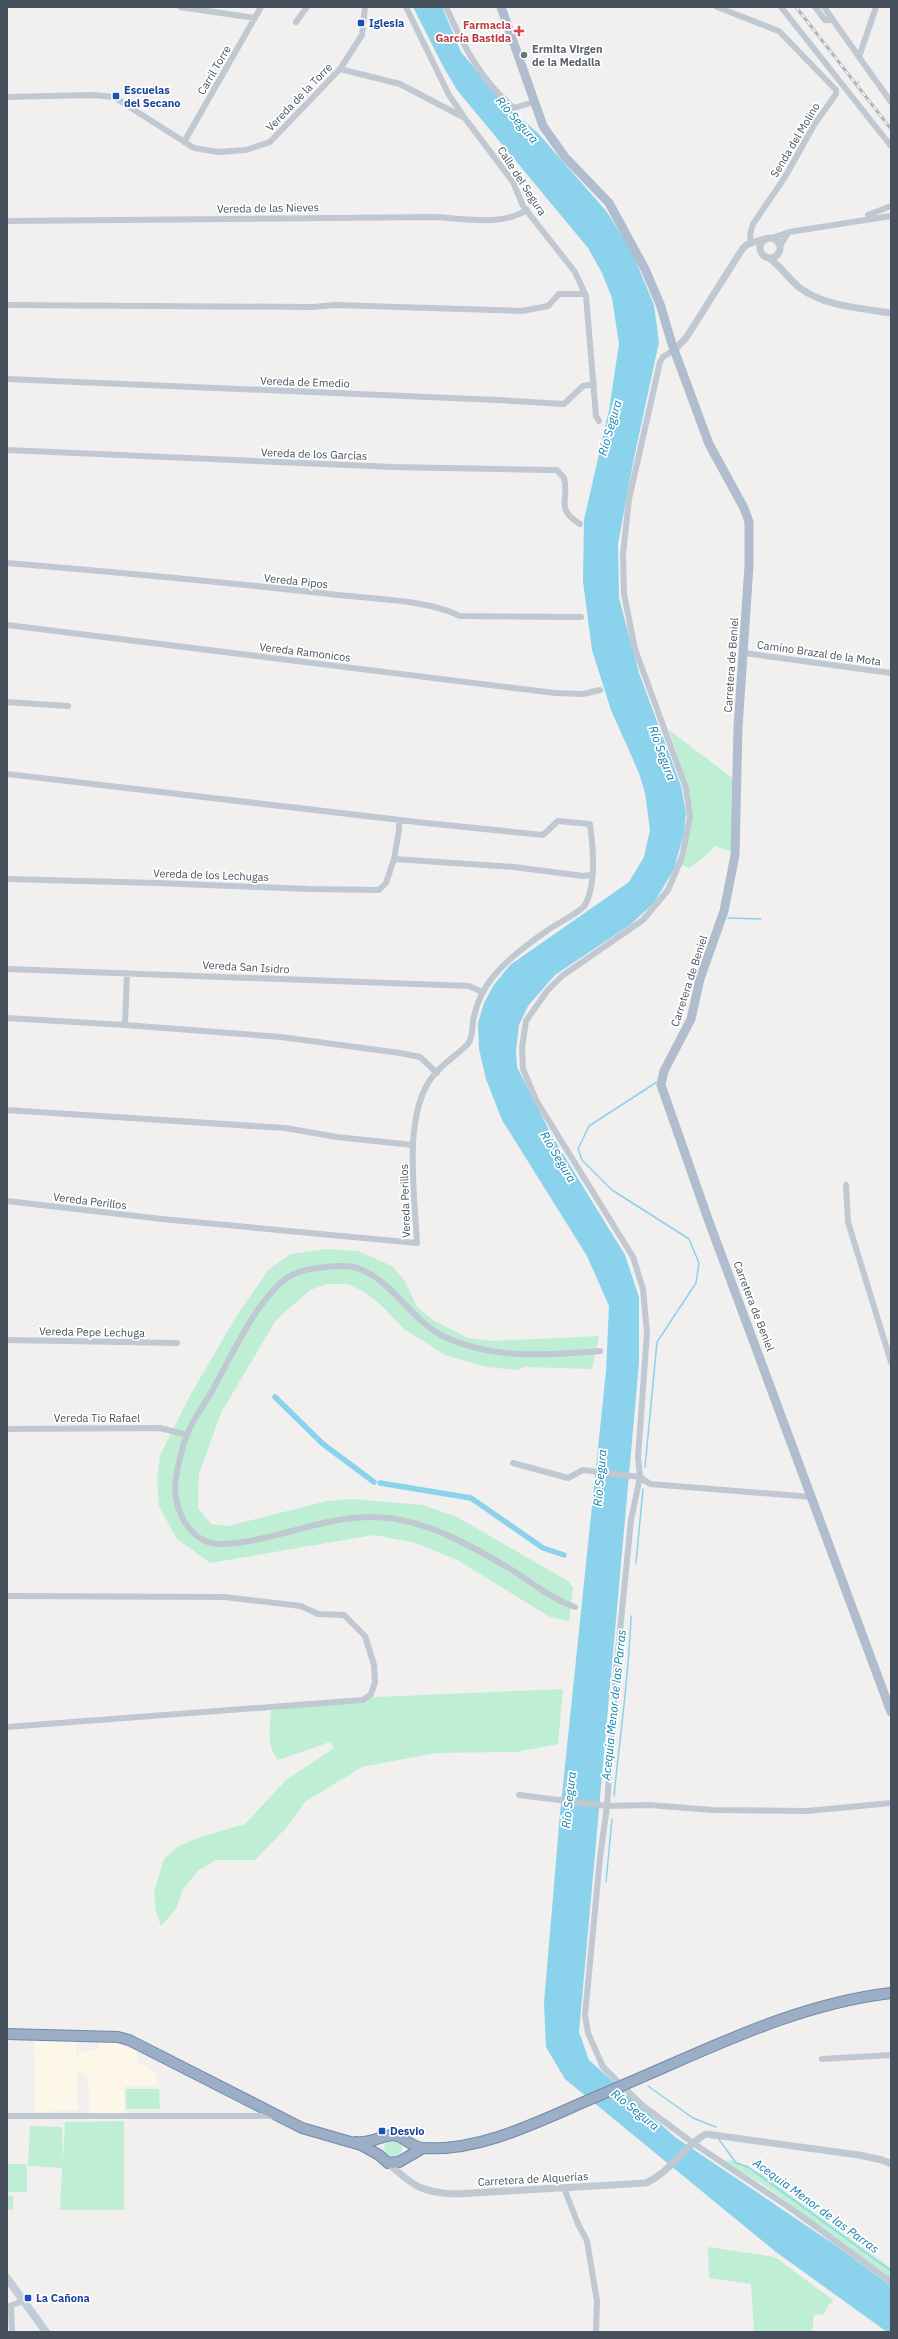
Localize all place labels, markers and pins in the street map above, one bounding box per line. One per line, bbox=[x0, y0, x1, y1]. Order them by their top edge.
place label: Iglesia bbox=[369, 16, 404, 30]
marker: Iglesia bbox=[356, 18, 366, 28]
place label: Farmacia García Bastida bbox=[435, 18, 511, 45]
marker: Farmacia García Bastida bbox=[514, 26, 524, 36]
place label: Ermita Virgen de la Medalla bbox=[532, 42, 603, 69]
marker: Ermita Virgen de la Medalla bbox=[519, 50, 529, 60]
place label: Escuelas del Secano bbox=[124, 83, 181, 110]
marker: Escuelas del Secano bbox=[111, 91, 121, 101]
place label: Desvio bbox=[390, 2124, 425, 2138]
marker: Desvio bbox=[377, 2126, 387, 2136]
place label: La Cañona bbox=[36, 2291, 90, 2305]
marker: La Cañona bbox=[23, 2293, 33, 2303]

